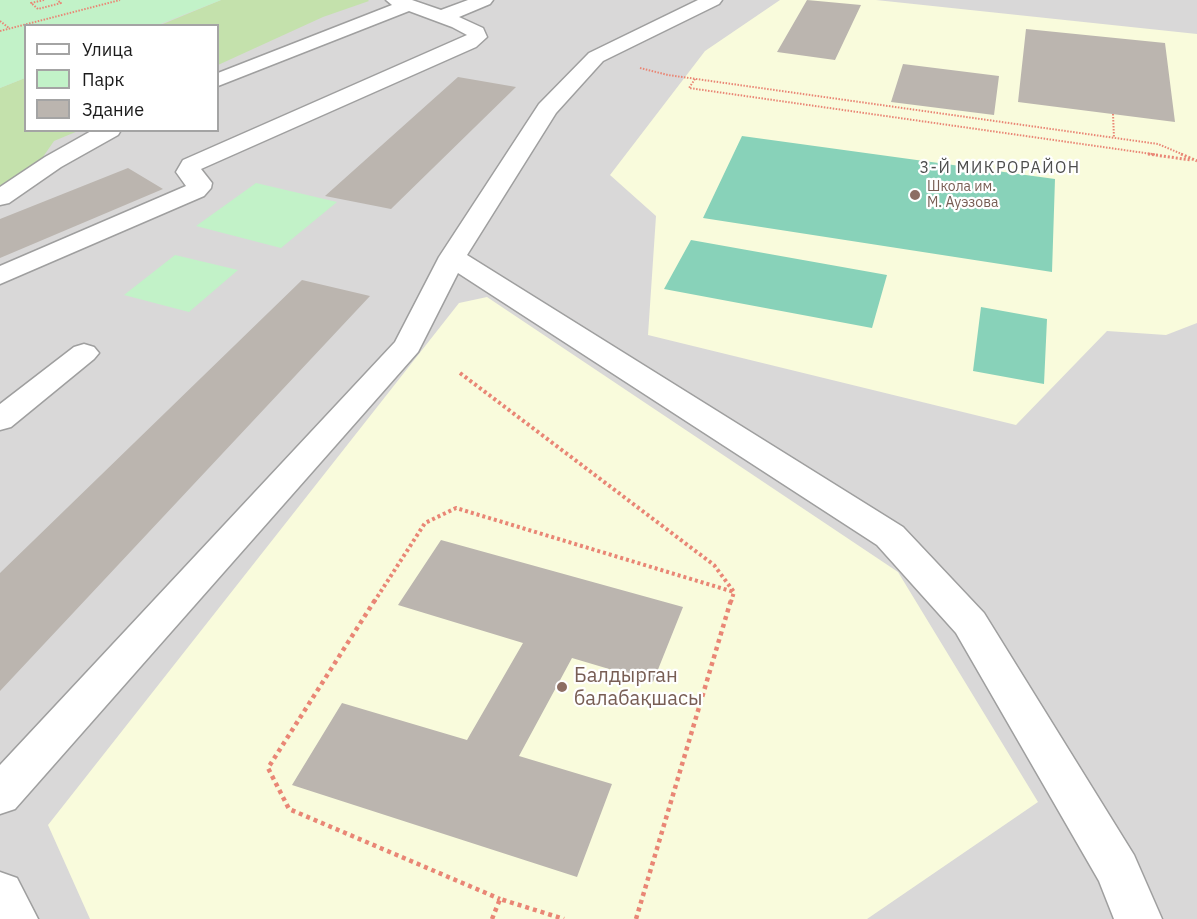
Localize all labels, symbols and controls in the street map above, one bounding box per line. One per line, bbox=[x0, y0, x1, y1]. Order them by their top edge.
legend bbox=[24, 24, 219, 132]
text: Улица bbox=[82, 38, 133, 61]
text: Парк bbox=[82, 68, 124, 91]
text: Здание bbox=[82, 98, 144, 121]
district label: 3-Й МИКРОРАЙОН bbox=[919, 158, 1081, 178]
place label: Школа им. М. Ауэзова bbox=[927, 179, 998, 212]
marker: Школа им. М. Ауэзова bbox=[908, 188, 922, 202]
place label: Балдырган балабақшасы bbox=[574, 664, 702, 711]
marker: Балдырган балабақшасы bbox=[555, 680, 569, 694]

